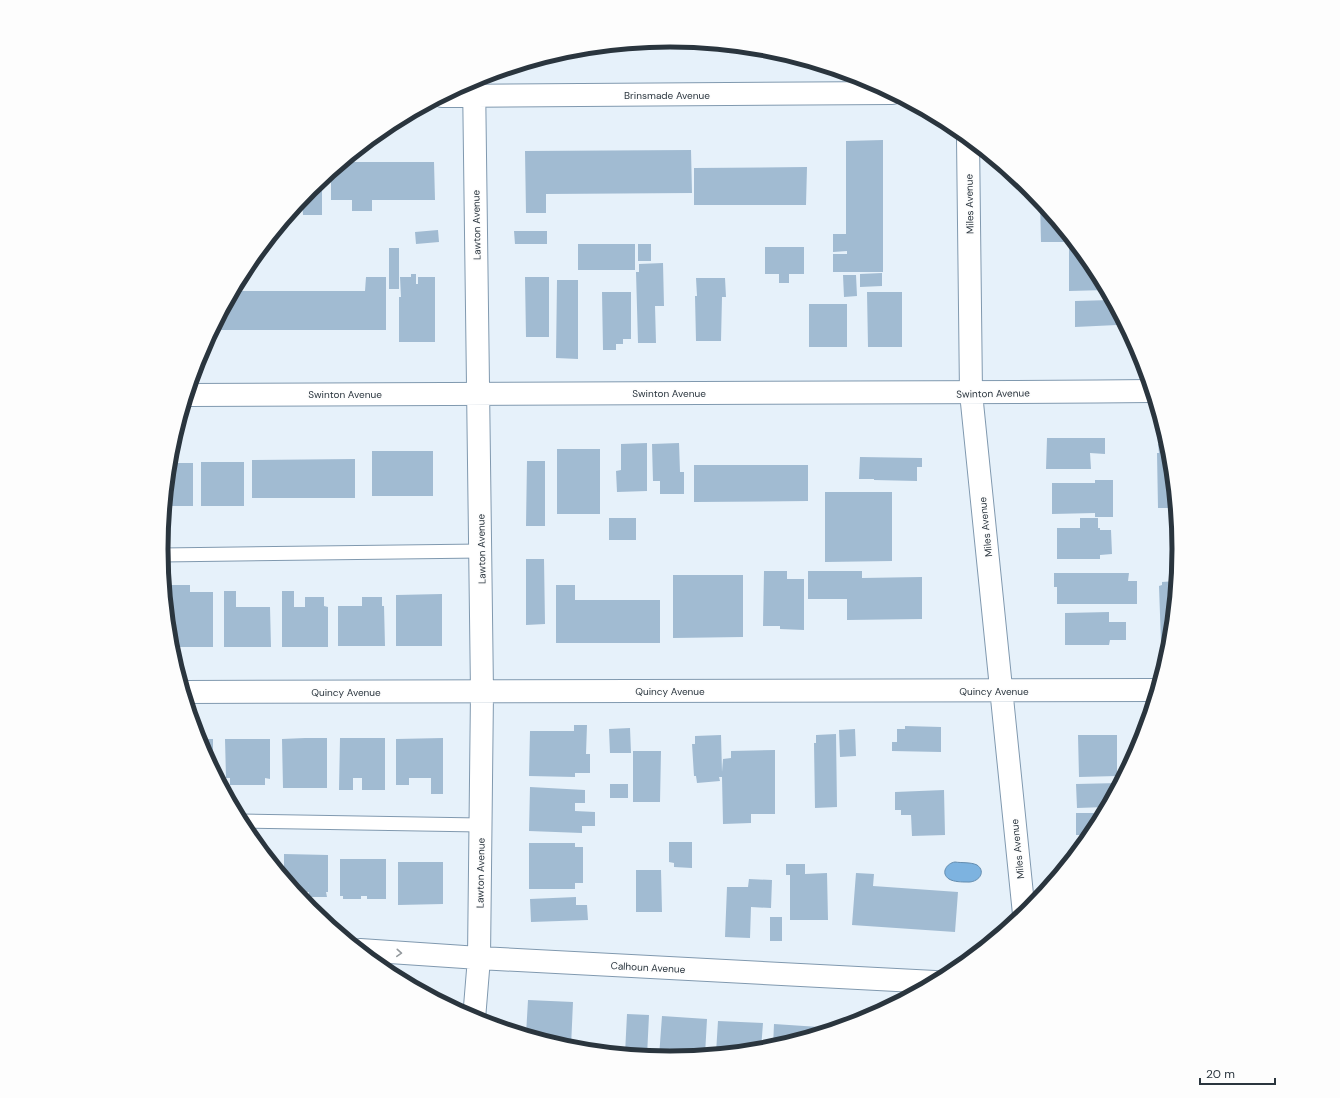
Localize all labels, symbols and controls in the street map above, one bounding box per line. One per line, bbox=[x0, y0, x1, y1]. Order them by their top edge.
street label: Brinsmade Avenue bbox=[624, 89, 710, 102]
street label: Miles Avenue bbox=[962, 173, 977, 234]
street label: Lawton Avenue bbox=[469, 189, 484, 260]
street label: Swinton Avenue bbox=[956, 386, 1030, 401]
street label: Swinton Avenue bbox=[632, 387, 706, 400]
street label: Swinton Avenue bbox=[308, 388, 382, 401]
street label: Miles Avenue bbox=[976, 496, 995, 558]
street label: Lawton Avenue bbox=[474, 513, 489, 584]
street label: Quincy Avenue bbox=[635, 685, 705, 698]
street label: Quincy Avenue bbox=[959, 685, 1029, 698]
street label: Quincy Avenue bbox=[311, 686, 381, 699]
street label: Miles Avenue bbox=[1008, 818, 1027, 880]
street label: Lawton Avenue bbox=[473, 837, 488, 908]
one-way arrow bbox=[396, 948, 402, 957]
street label: Calhoun Avenue bbox=[610, 959, 686, 976]
scale bar bbox=[1200, 1060, 1275, 1086]
text: 20 m bbox=[1206, 1066, 1235, 1082]

